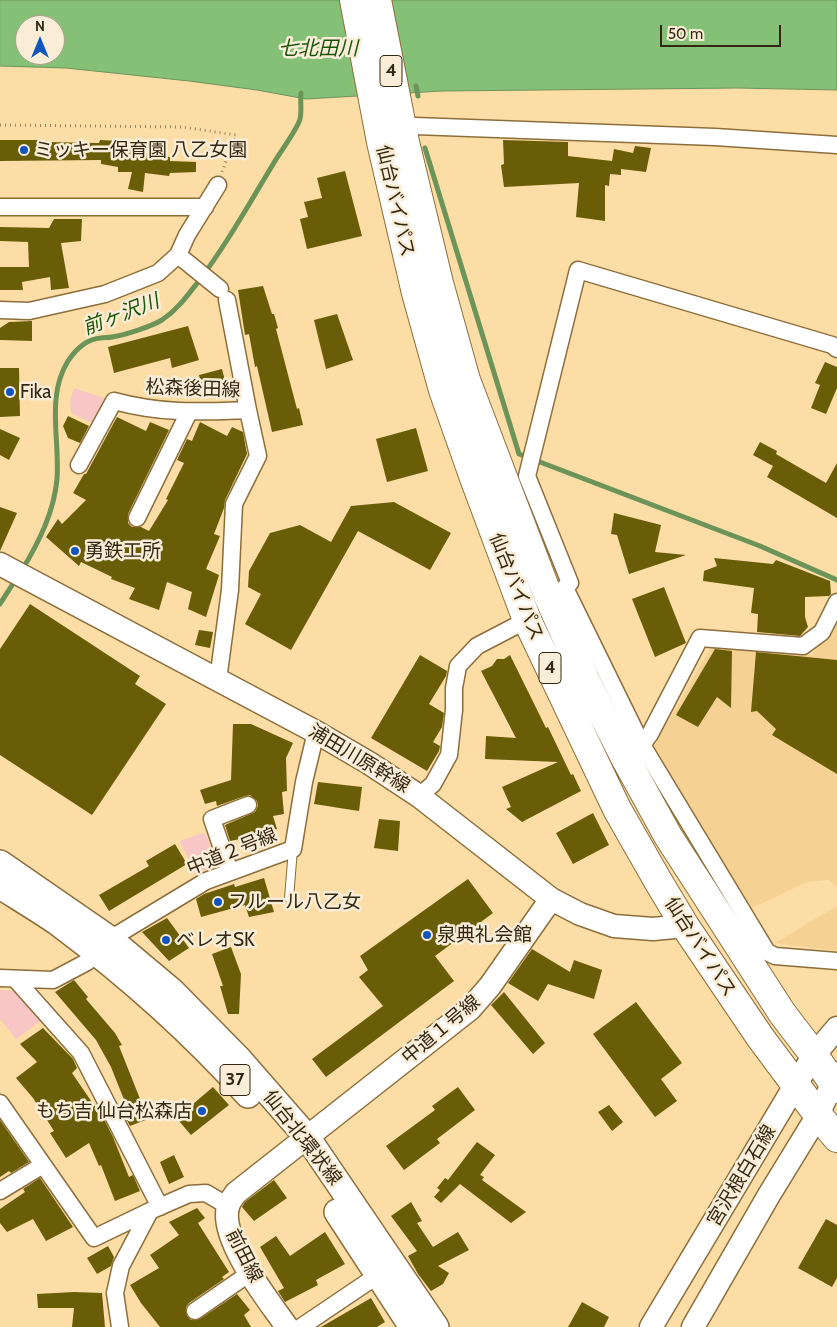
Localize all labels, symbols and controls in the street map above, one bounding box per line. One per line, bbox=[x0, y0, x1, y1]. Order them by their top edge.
north arrow bbox=[15, 15, 65, 65]
scale bar bbox=[662, 15, 783, 47]
text: N bbox=[35, 17, 45, 35]
text: 50 m bbox=[668, 25, 703, 43]
water label: 七北田川 bbox=[278, 37, 358, 61]
road number: 4 bbox=[380, 56, 402, 86]
place label: ミッキー保育園 八乙女園 bbox=[34, 139, 247, 161]
street label: 仙台バイパス bbox=[371, 143, 419, 259]
marker: ミッキー保育園 八乙女園 bbox=[18, 144, 30, 156]
water label: 前ヶ沢川 bbox=[79, 289, 163, 341]
street label: 松森後田線 bbox=[145, 376, 241, 402]
place label: Fika bbox=[20, 381, 51, 403]
marker: Fika bbox=[4, 386, 16, 398]
street label: 仙台バイパス bbox=[484, 530, 548, 644]
place label: 勇鉄工所 bbox=[85, 540, 161, 562]
marker: 勇鉄工所 bbox=[69, 545, 81, 557]
road number: 4 bbox=[539, 652, 561, 684]
street label: 浦田川原幹線 bbox=[304, 720, 414, 798]
street label: 中道２号線 bbox=[184, 824, 280, 880]
place label: フルール八乙女 bbox=[228, 891, 361, 913]
street label: 仙台バイパス bbox=[659, 893, 741, 1001]
marker: フルール八乙女 bbox=[212, 896, 224, 908]
place label: 泉典礼会館 bbox=[437, 924, 532, 946]
place label: ベレオSK bbox=[176, 929, 255, 951]
marker: 泉典礼会館 bbox=[421, 929, 433, 941]
marker: ベレオSK bbox=[160, 934, 172, 946]
street label: 中道１号線 bbox=[397, 991, 485, 1069]
road number: 37 bbox=[220, 1064, 250, 1096]
street label: 仙台北環状線 bbox=[258, 1086, 346, 1190]
place label: もち吉 仙台松森店 bbox=[36, 1100, 192, 1122]
marker: もち吉 仙台松森店 bbox=[196, 1105, 208, 1117]
street label: 宮沢根白石線 bbox=[703, 1121, 781, 1231]
street label: 前田線 bbox=[221, 1225, 267, 1287]

